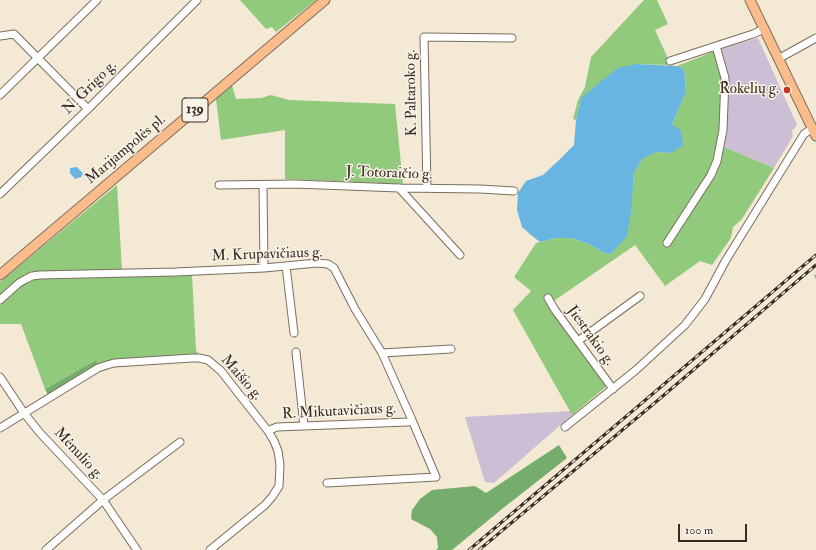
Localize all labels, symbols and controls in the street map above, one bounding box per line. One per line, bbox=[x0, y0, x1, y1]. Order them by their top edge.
street label: K. Paltaroko g. bbox=[402, 50, 422, 136]
street label: N. Grigo g. bbox=[59, 57, 121, 119]
place label: Rokelių g. bbox=[719, 81, 779, 99]
marker: Rokelių g. bbox=[782, 85, 792, 95]
road number: 139 bbox=[182, 98, 208, 122]
street label: Marijampolės pl. bbox=[82, 111, 170, 189]
street label: J. Totoraičio g. bbox=[345, 163, 433, 185]
street label: M. Krupavičiaus g. bbox=[211, 244, 323, 266]
street label: Jiestrakio g. bbox=[562, 303, 618, 369]
street label: Maišio g. bbox=[216, 352, 266, 404]
street label: R. Mikutavičiaus g. bbox=[282, 400, 396, 424]
street label: Mėnulio g. bbox=[50, 424, 106, 484]
scale bar bbox=[680, 516, 749, 542]
text: 100 m bbox=[685, 523, 713, 538]

